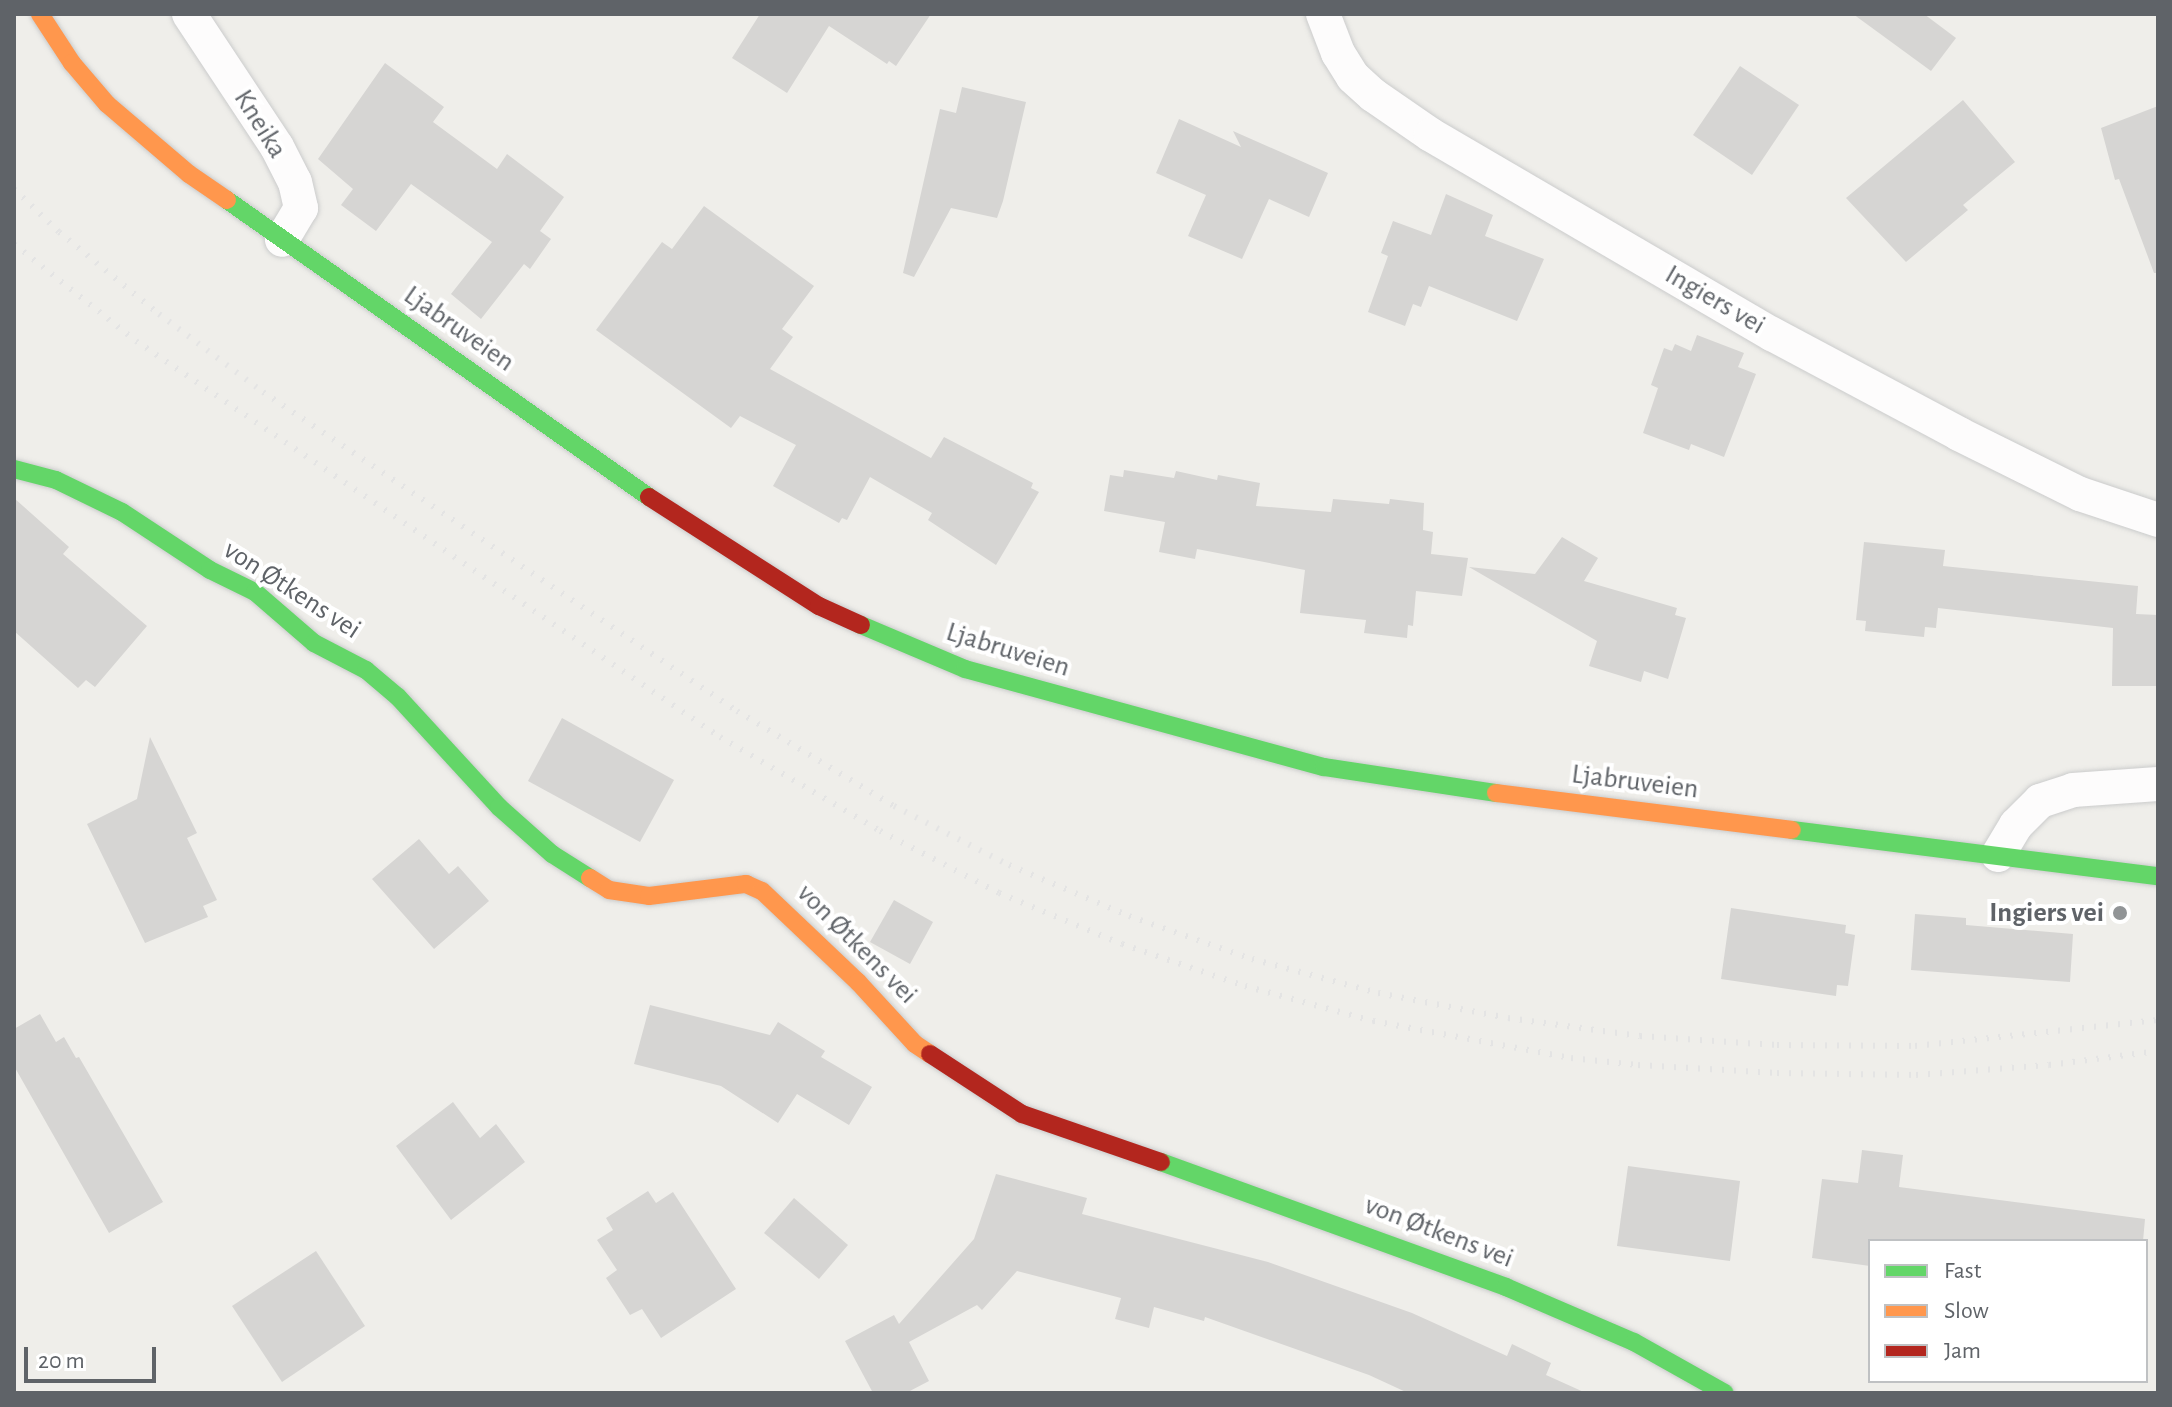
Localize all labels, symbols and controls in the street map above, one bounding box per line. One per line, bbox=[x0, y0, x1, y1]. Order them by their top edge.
street label: Kneika bbox=[226, 84, 294, 164]
street label: Ingiers vei bbox=[1659, 258, 1771, 342]
street label: Ljabruveien bbox=[397, 279, 521, 379]
street label: von Øtkens vei bbox=[217, 533, 367, 647]
street label: Ljabruveien bbox=[942, 615, 1074, 685]
street label: Ljabruveien bbox=[1570, 758, 1700, 806]
street label: von Øtkens vei bbox=[790, 877, 924, 1011]
place label: Ingiers vei bbox=[1989, 896, 2104, 930]
marker: Ingiers vei bbox=[2111, 904, 2129, 922]
street label: von Øtkens vei bbox=[1360, 1188, 1518, 1276]
legend bbox=[1868, 1239, 2148, 1383]
text: Fast bbox=[1944, 1259, 1981, 1283]
text: Slow bbox=[1944, 1299, 1989, 1323]
scale bar bbox=[28, 1331, 160, 1381]
text: Jam bbox=[1944, 1339, 1981, 1363]
text: 20 m bbox=[38, 1349, 85, 1373]

